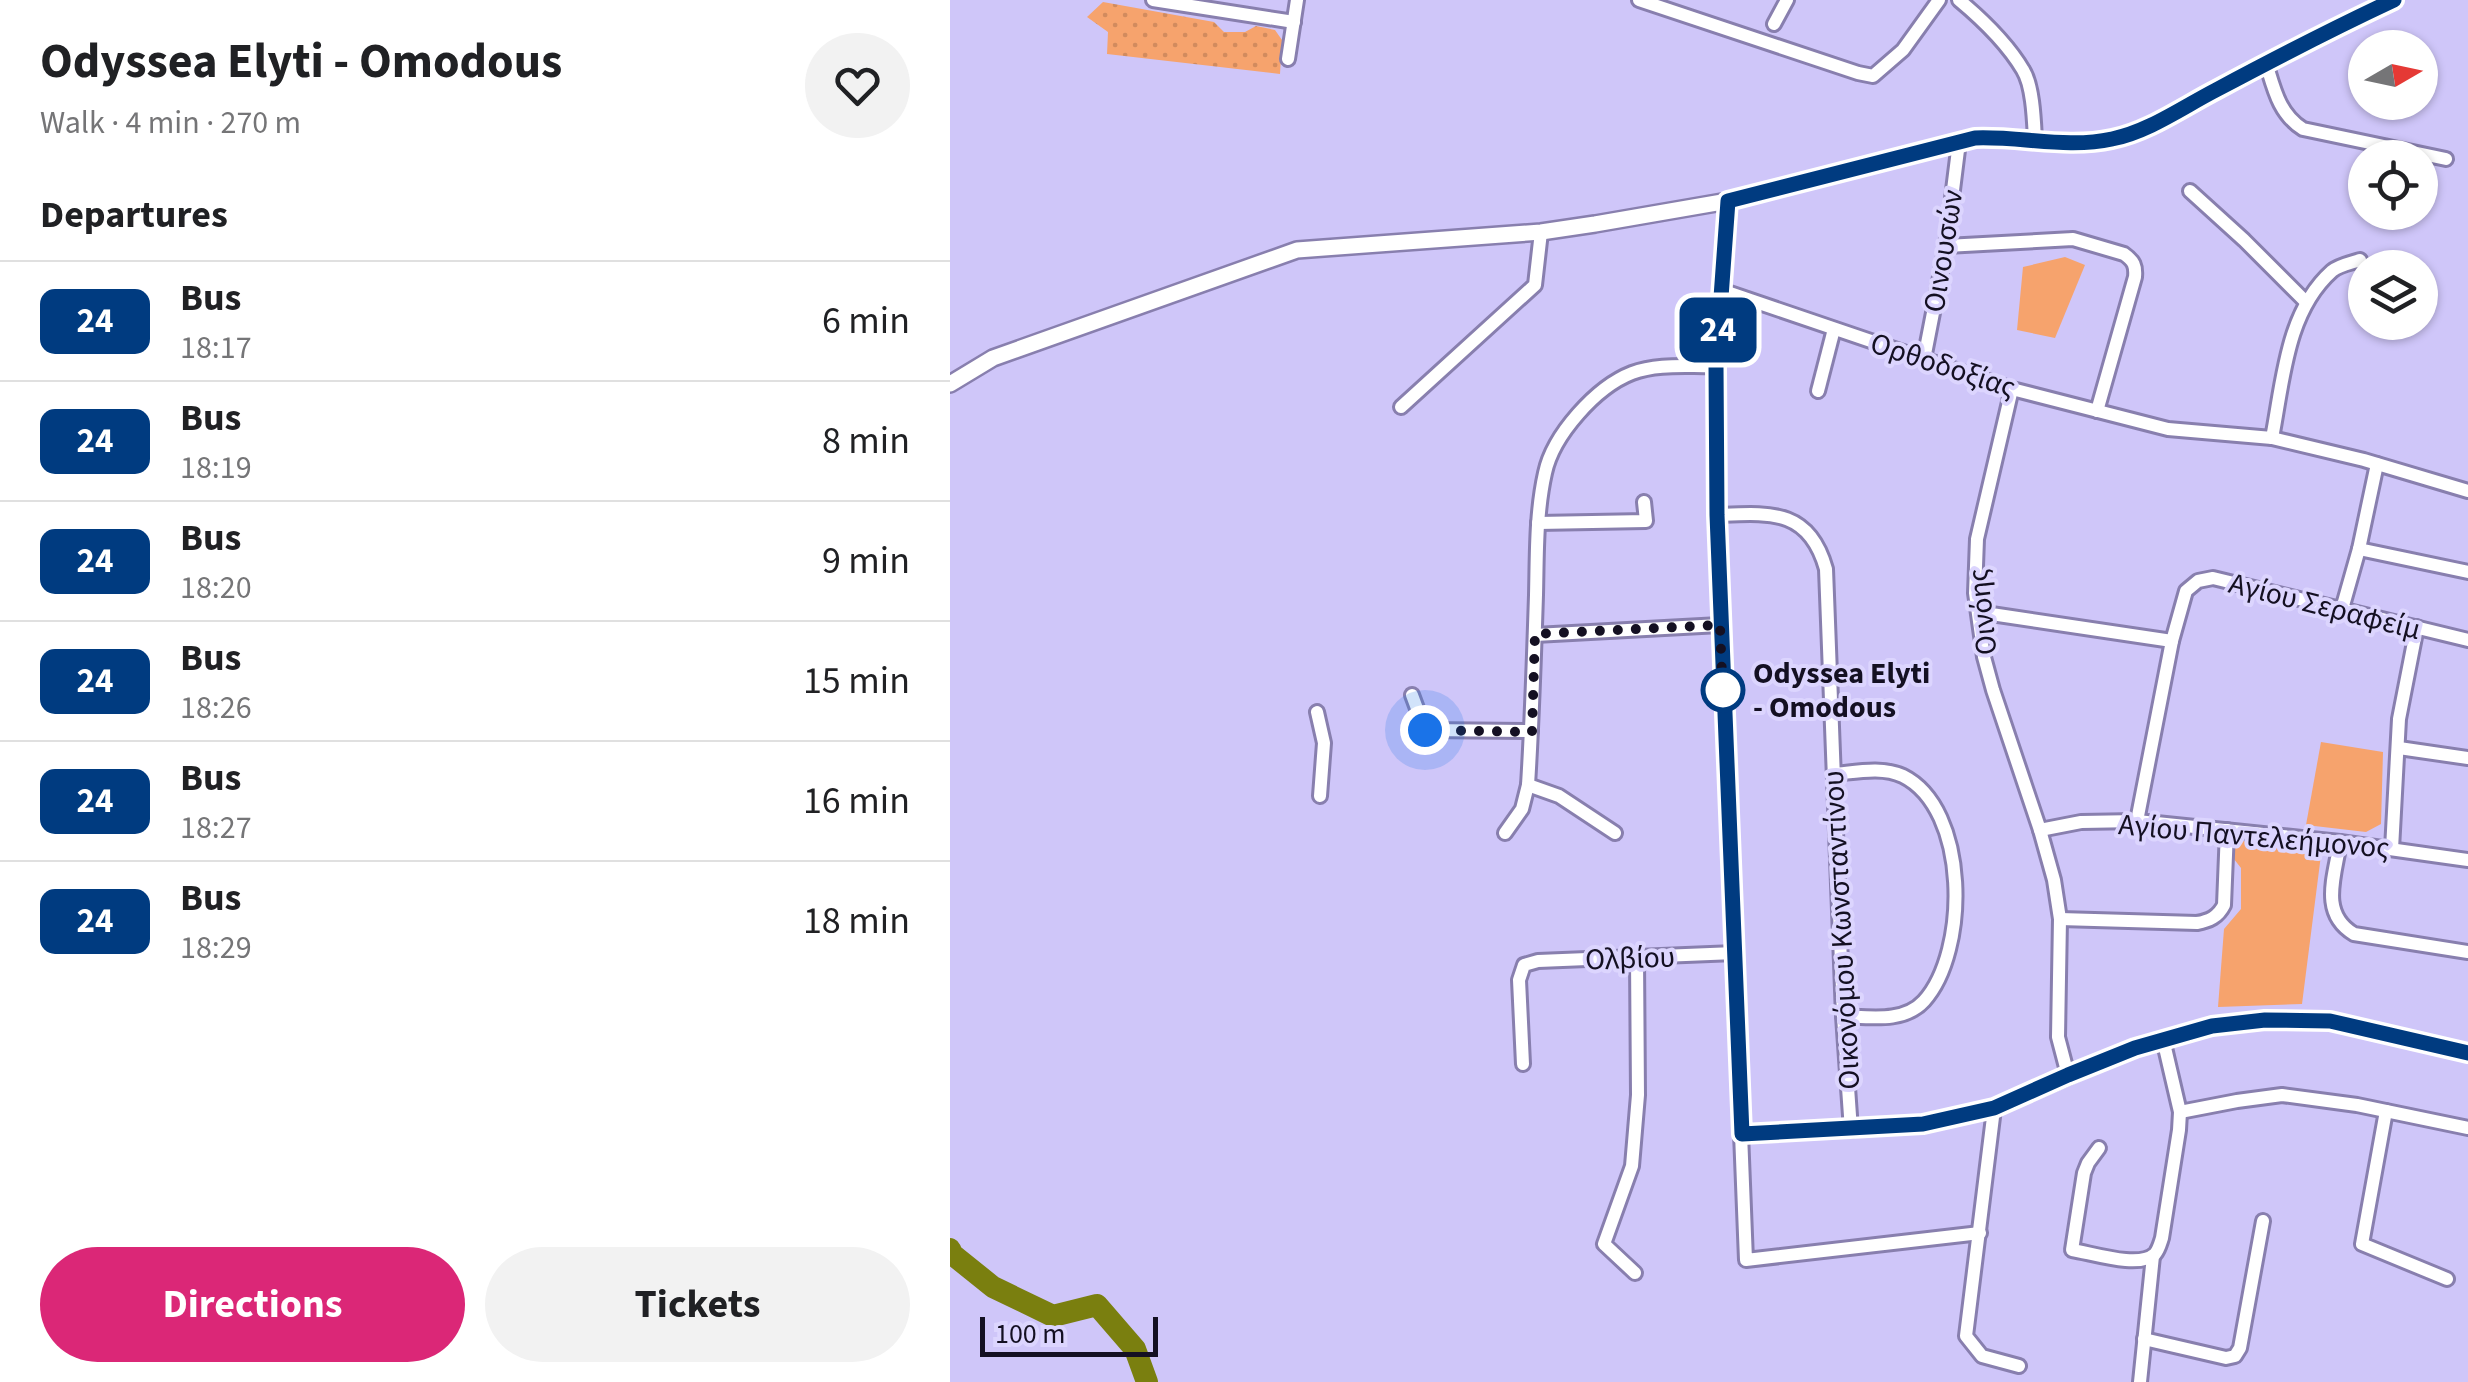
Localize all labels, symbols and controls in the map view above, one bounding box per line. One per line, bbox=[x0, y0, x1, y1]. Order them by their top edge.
text: Odyssea Elyti - Omodous bbox=[40, 28, 562, 96]
north arrow bbox=[2348, 30, 2438, 120]
map controls bbox=[2348, 30, 2438, 340]
button: heart bbox=[805, 33, 910, 138]
text: Walk · 4 min · 270 m bbox=[40, 100, 301, 146]
button: locate bbox=[2348, 140, 2438, 230]
street label: Οινουσών bbox=[1913, 187, 1974, 316]
text: Departures bbox=[40, 188, 228, 242]
button: layers bbox=[2348, 250, 2438, 340]
text: Bus bbox=[180, 271, 241, 325]
text: 6 min bbox=[822, 294, 910, 348]
text: 24 bbox=[77, 296, 113, 346]
line badge: 24 bbox=[1673, 298, 1763, 362]
text: 24 bbox=[1700, 305, 1736, 355]
street label: Ορθοδοξίας bbox=[1865, 322, 2021, 409]
text: 18:17 bbox=[180, 325, 252, 371]
text: Bus bbox=[180, 391, 241, 445]
text: 8 min bbox=[822, 414, 910, 468]
text: 24 bbox=[77, 416, 113, 466]
text: 18:19 bbox=[180, 445, 252, 491]
text: Bus bbox=[180, 511, 241, 565]
text: 9 min bbox=[822, 534, 910, 588]
text: 24 bbox=[77, 536, 113, 586]
street label: Αγίου Σεραφείμ bbox=[2224, 562, 2425, 651]
text: 18:20 bbox=[180, 565, 252, 611]
street label: Οινόης bbox=[1957, 567, 2008, 657]
text: Bus bbox=[180, 631, 241, 685]
place label: Odyssea Elyti - Omodous bbox=[1753, 652, 1930, 729]
text: 15 min bbox=[803, 654, 910, 708]
text: 24 bbox=[77, 656, 113, 706]
marker: Odyssea Elyti - Omodous bbox=[1702, 669, 1744, 711]
text: 18:26 bbox=[180, 685, 252, 731]
your location bbox=[1400, 705, 1450, 755]
text: Bus bbox=[180, 751, 241, 805]
street label: Οικονόμου Κωνσταντίνου bbox=[1812, 769, 1871, 1091]
text: 16 min bbox=[803, 774, 910, 828]
text: 24 bbox=[77, 776, 113, 826]
street label: Αγίου Παντελεήμονος bbox=[2117, 803, 2391, 870]
text: 18:27 bbox=[180, 805, 252, 851]
text: Bus bbox=[180, 871, 241, 925]
text: 18 min bbox=[803, 894, 910, 948]
text: 24 bbox=[77, 896, 113, 946]
text: 18:29 bbox=[180, 925, 252, 971]
street label: Ολβίου bbox=[1584, 935, 1676, 982]
button: Directions bbox=[40, 1247, 465, 1362]
button: Tickets bbox=[485, 1247, 910, 1362]
scale bar bbox=[980, 1312, 1158, 1356]
text: 100 m bbox=[995, 1314, 1066, 1354]

